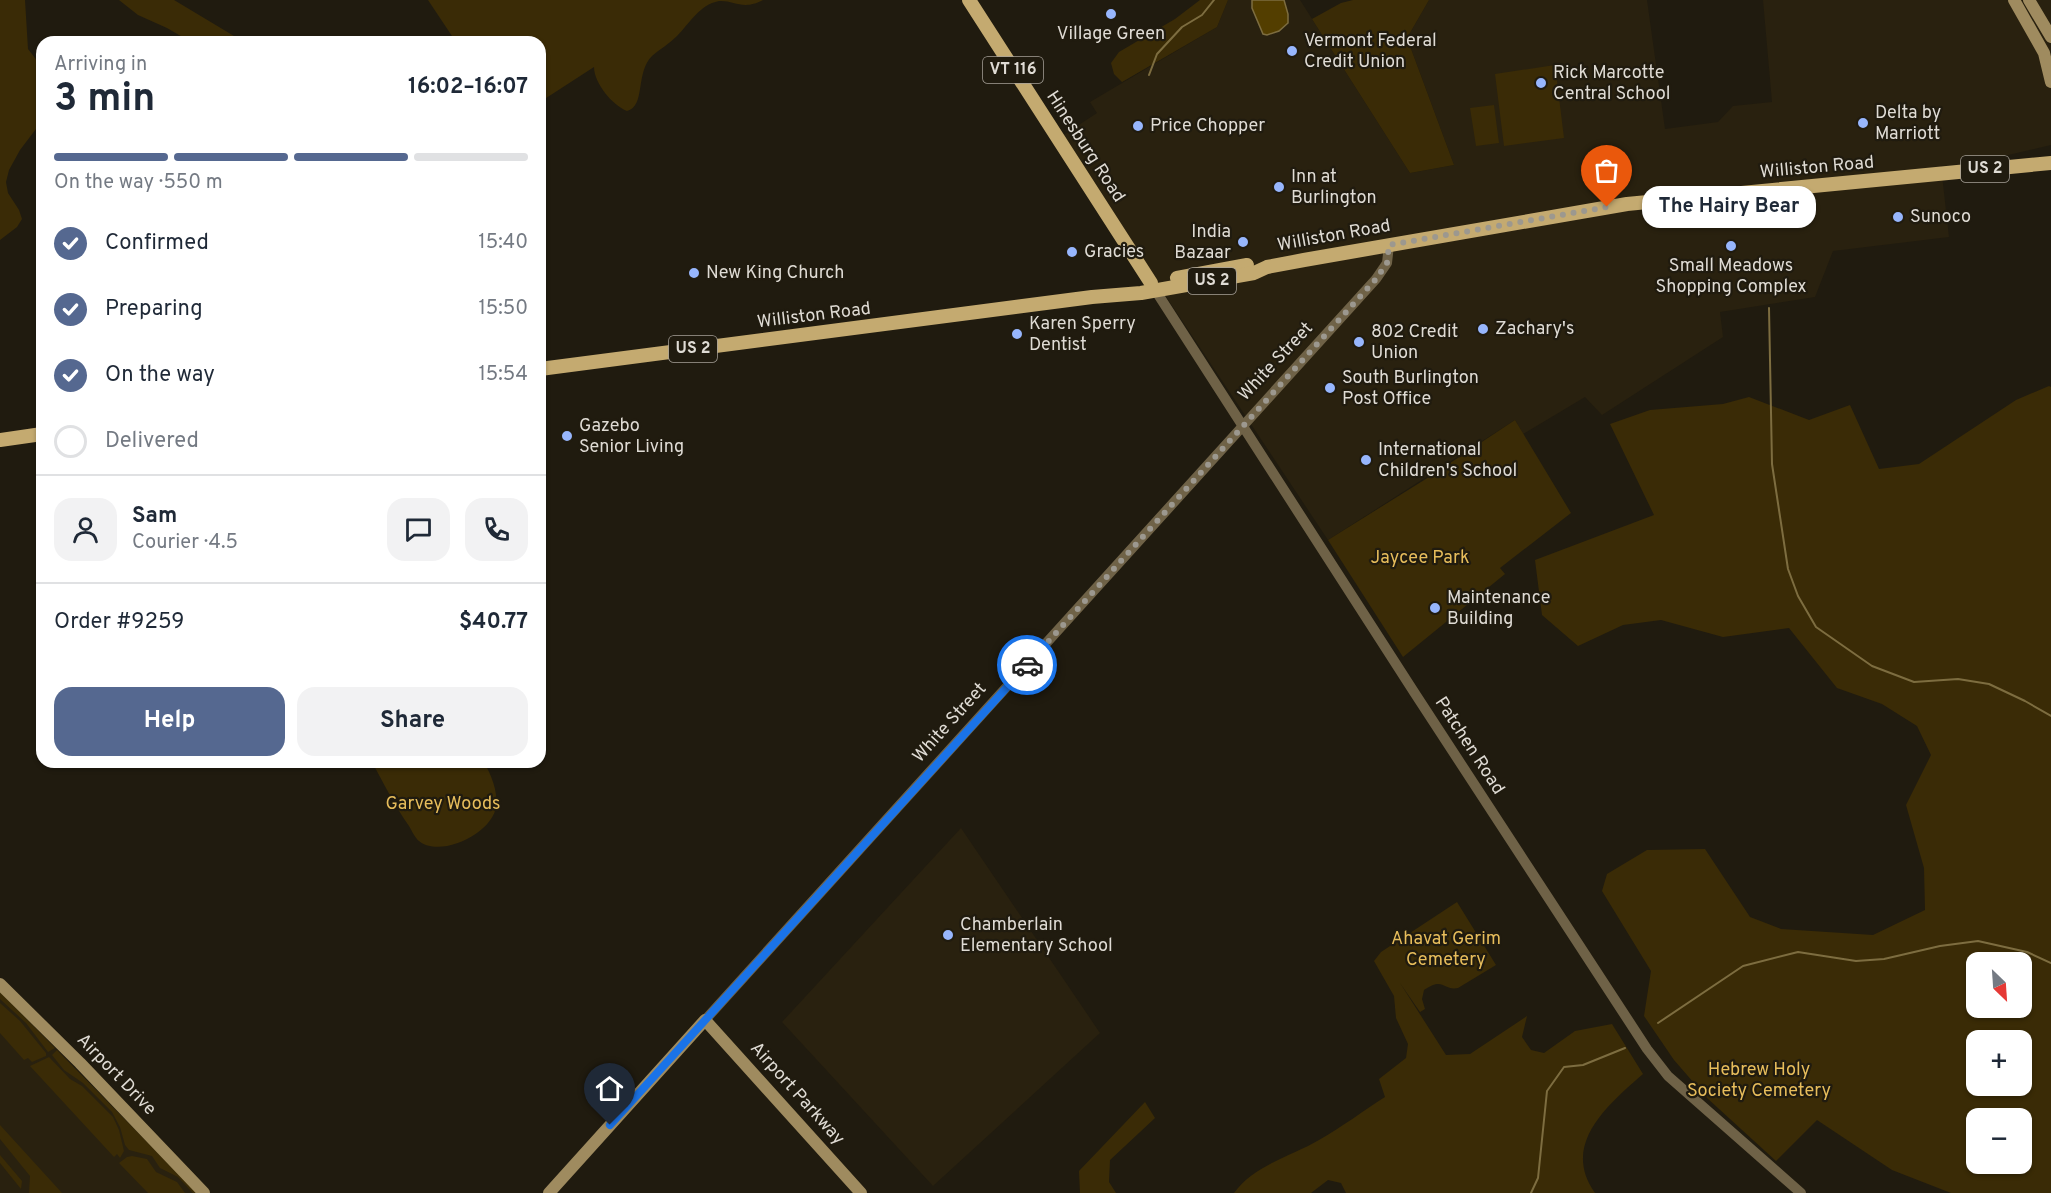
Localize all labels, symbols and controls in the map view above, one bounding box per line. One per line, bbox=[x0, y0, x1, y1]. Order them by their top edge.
marker: Village Green bbox=[1104, 7, 1118, 21]
place label: Village Green bbox=[1057, 23, 1165, 46]
place label: Vermont Federal Credit Union bbox=[1304, 30, 1437, 74]
marker: Vermont Federal Credit Union bbox=[1285, 44, 1299, 58]
text: Arriving in bbox=[54, 52, 147, 78]
road number: VT 116 bbox=[983, 57, 1043, 83]
place label: Rick Marcotte Central School bbox=[1553, 62, 1671, 106]
text: 16:02–16:07 bbox=[408, 74, 528, 101]
text: 3 min bbox=[54, 76, 155, 125]
marker: Rick Marcotte Central School bbox=[1534, 76, 1548, 90]
street label: Hinesburg Road bbox=[1040, 87, 1130, 207]
place label: Delta by Marriott bbox=[1875, 102, 1941, 146]
place label: Price Chopper bbox=[1150, 115, 1265, 138]
marker: Delta by Marriott bbox=[1856, 116, 1870, 130]
marker: Price Chopper bbox=[1131, 119, 1145, 133]
pin bbox=[1581, 145, 1632, 207]
street label: Williston Road bbox=[1759, 152, 1875, 184]
icon: bag bbox=[1590, 154, 1623, 187]
road number: US 2 bbox=[1961, 156, 2009, 182]
place label: Inn at Burlington bbox=[1291, 166, 1377, 210]
text: On the way · 550 m bbox=[54, 170, 223, 196]
marker: Inn at Burlington bbox=[1272, 180, 1286, 194]
callout: The Hairy Bear bbox=[1643, 186, 1817, 228]
text: The Hairy Bear bbox=[1659, 194, 1799, 220]
place label: Sunoco bbox=[1910, 206, 1971, 229]
marker: Sunoco bbox=[1891, 210, 1905, 224]
street label: Williston Road bbox=[1276, 215, 1392, 257]
place label: India Bazaar bbox=[1174, 221, 1231, 265]
icon: check bbox=[54, 227, 87, 260]
text: Confirmed bbox=[105, 230, 209, 257]
text: 15:40 bbox=[478, 230, 528, 256]
marker: India Bazaar bbox=[1236, 235, 1250, 249]
marker: Small Meadows Shopping Complex bbox=[1724, 239, 1738, 253]
place label: Gracies bbox=[1084, 241, 1144, 264]
marker: Gracies bbox=[1065, 245, 1079, 259]
place label: Small Meadows Shopping Complex bbox=[1655, 255, 1807, 299]
place label: New King Church bbox=[706, 262, 844, 285]
marker: New King Church bbox=[687, 266, 701, 280]
road number: US 2 bbox=[1188, 268, 1236, 294]
icon: check bbox=[54, 293, 87, 326]
text: Preparing bbox=[105, 296, 203, 323]
text: 15:50 bbox=[478, 296, 528, 322]
street label: Williston Road bbox=[756, 298, 872, 334]
place label: Karen Sperry Dentist bbox=[1029, 313, 1136, 357]
street label: White Street bbox=[1234, 318, 1318, 406]
place label: Zachary's bbox=[1495, 318, 1574, 341]
place label: 802 Credit Union bbox=[1371, 321, 1458, 365]
marker: Zachary's bbox=[1476, 322, 1490, 336]
marker: Karen Sperry Dentist bbox=[1010, 327, 1024, 341]
marker: 802 Credit Union bbox=[1352, 335, 1366, 349]
road number: US 2 bbox=[669, 336, 717, 362]
icon: check bbox=[54, 359, 87, 392]
text: On the way bbox=[105, 362, 215, 389]
text: 15:54 bbox=[478, 362, 528, 388]
place label: South Burlington Post Office bbox=[1342, 367, 1479, 411]
marker: South Burlington Post Office bbox=[1323, 381, 1337, 395]
place label: Gazebo Senior Living bbox=[579, 415, 684, 459]
text: Delivered bbox=[105, 428, 199, 455]
marker: Gazebo Senior Living bbox=[560, 429, 574, 443]
place label: International Children's School bbox=[1378, 439, 1517, 483]
marker: International Children's School bbox=[1359, 453, 1373, 467]
button: person bbox=[54, 498, 117, 561]
button: chat bbox=[387, 498, 450, 561]
button: phone bbox=[465, 498, 528, 561]
text: Sam bbox=[132, 503, 177, 530]
text: Courier · 4.5 bbox=[132, 530, 238, 556]
park label: Jaycee Park bbox=[1371, 547, 1469, 570]
place label: Maintenance Building bbox=[1447, 587, 1550, 631]
marker: Maintenance Building bbox=[1428, 601, 1442, 615]
text: Order #9259 bbox=[54, 609, 185, 636]
text: $40.77 bbox=[459, 609, 528, 636]
courier bbox=[997, 635, 1057, 695]
icon: car bbox=[1011, 649, 1044, 682]
street label: White Street bbox=[908, 678, 992, 768]
button: Help bbox=[54, 687, 285, 756]
button: Share bbox=[297, 687, 528, 756]
street label: Patchen Road bbox=[1429, 693, 1509, 799]
park label: Garvey Woods bbox=[385, 793, 501, 816]
place label: Chamberlain Elementary School bbox=[960, 914, 1113, 958]
marker: Chamberlain Elementary School bbox=[941, 928, 955, 942]
park label: Ahavat Gerim Cemetery bbox=[1391, 928, 1501, 972]
north arrow bbox=[1966, 952, 2032, 1018]
map controls bbox=[1966, 952, 2032, 1174]
street label: Airport Drive bbox=[71, 1029, 161, 1121]
button: + bbox=[1966, 1030, 2032, 1096]
street label: Airport Parkway bbox=[745, 1038, 849, 1150]
park label: Hebrew Holy Society Cemetery bbox=[1687, 1059, 1831, 1103]
pin bbox=[584, 1063, 635, 1125]
icon: home bbox=[593, 1072, 626, 1105]
button: − bbox=[1966, 1108, 2032, 1174]

